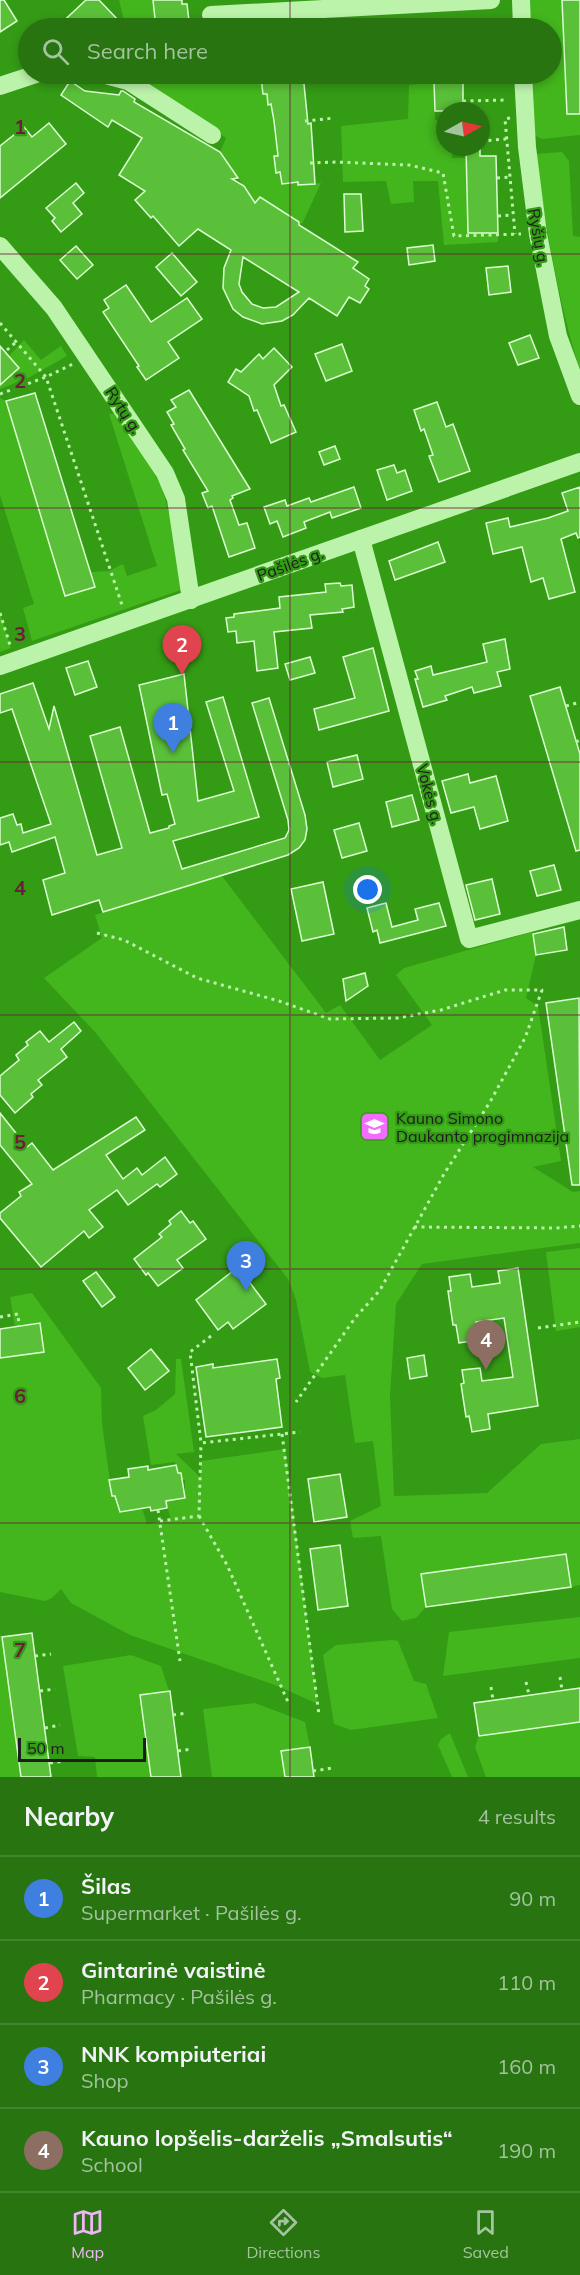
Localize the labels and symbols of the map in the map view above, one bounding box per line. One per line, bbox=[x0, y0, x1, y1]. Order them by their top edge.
north arrow bbox=[436, 102, 490, 156]
text: 1 bbox=[14, 114, 26, 139]
street label: Ryšių g. bbox=[524, 207, 554, 267]
text: 2 bbox=[14, 368, 26, 393]
street label: Rytų g. bbox=[101, 383, 147, 437]
street label: Pašilės g. bbox=[254, 543, 326, 585]
text: 3 bbox=[14, 621, 26, 646]
pin: 2 bbox=[162, 626, 201, 675]
pin: 1 bbox=[154, 704, 192, 753]
street label: Vokės g. bbox=[412, 762, 448, 826]
text: 4 bbox=[14, 875, 26, 900]
your location bbox=[353, 875, 382, 904]
place label: Kauno Simono Daukanto progimnazija bbox=[396, 1108, 569, 1146]
school or university icon: Kauno Simono Daukanto progimnazija bbox=[359, 1111, 391, 1143]
text: 5 bbox=[14, 1129, 26, 1154]
pin: 3 bbox=[226, 1242, 266, 1291]
pin: 4 bbox=[466, 1320, 506, 1370]
text: 6 bbox=[14, 1383, 26, 1408]
text: 7 bbox=[14, 1637, 26, 1662]
scale bar bbox=[18, 1735, 146, 1762]

